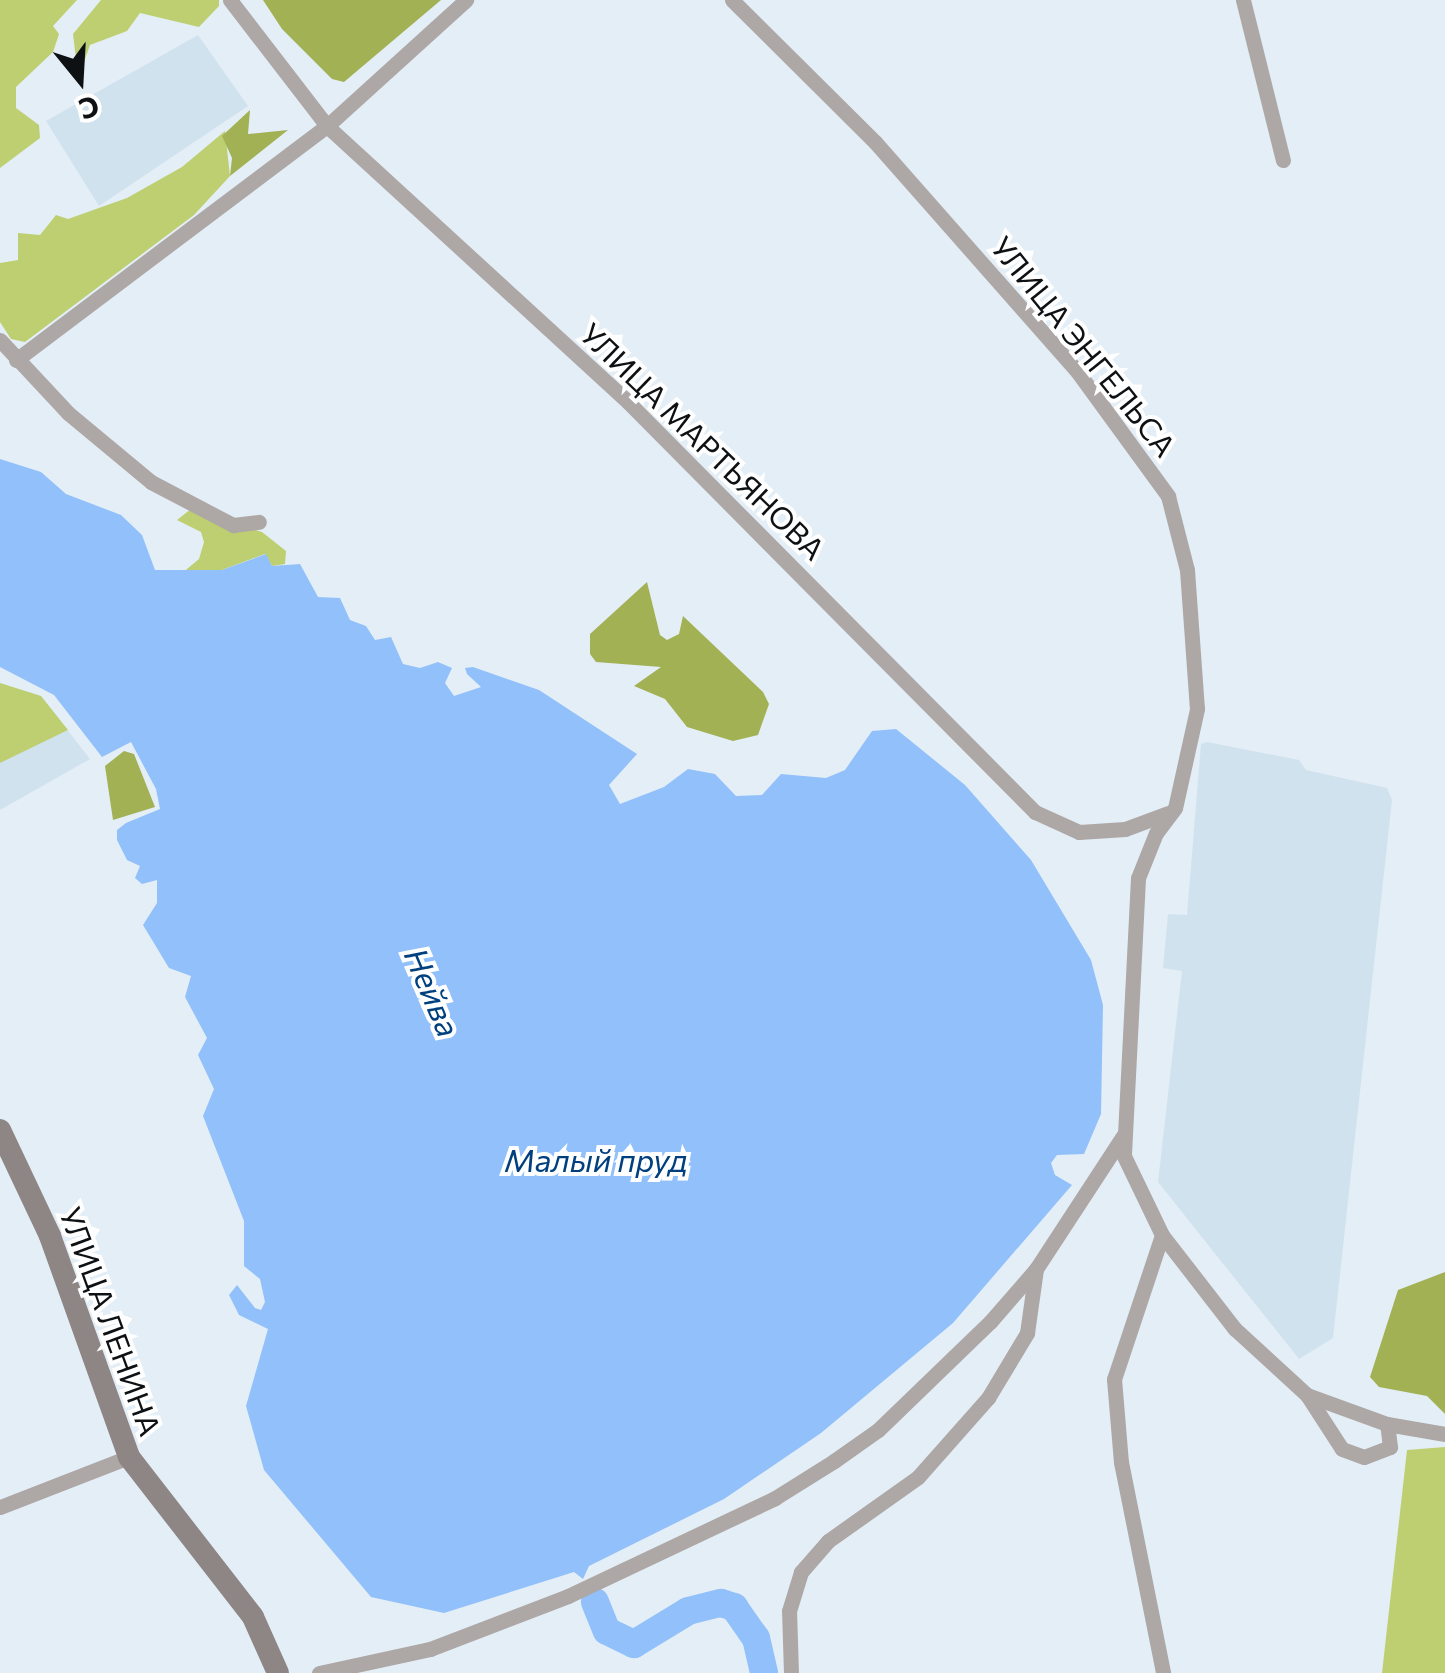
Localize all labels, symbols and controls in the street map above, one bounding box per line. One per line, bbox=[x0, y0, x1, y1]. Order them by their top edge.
north arrow bbox=[30, 30, 130, 130]
text: С bbox=[75, 89, 104, 128]
street label: УЛИЦА ЭНГЕЛЬСА bbox=[984, 229, 1184, 463]
street label: УЛИЦА МАРТЬЯНОВА bbox=[574, 315, 832, 567]
water label: Нейва bbox=[397, 942, 469, 1042]
water label: Малый пруд bbox=[504, 1140, 688, 1178]
street label: УЛИЦА ЛЕНИНА bbox=[53, 1202, 169, 1440]

